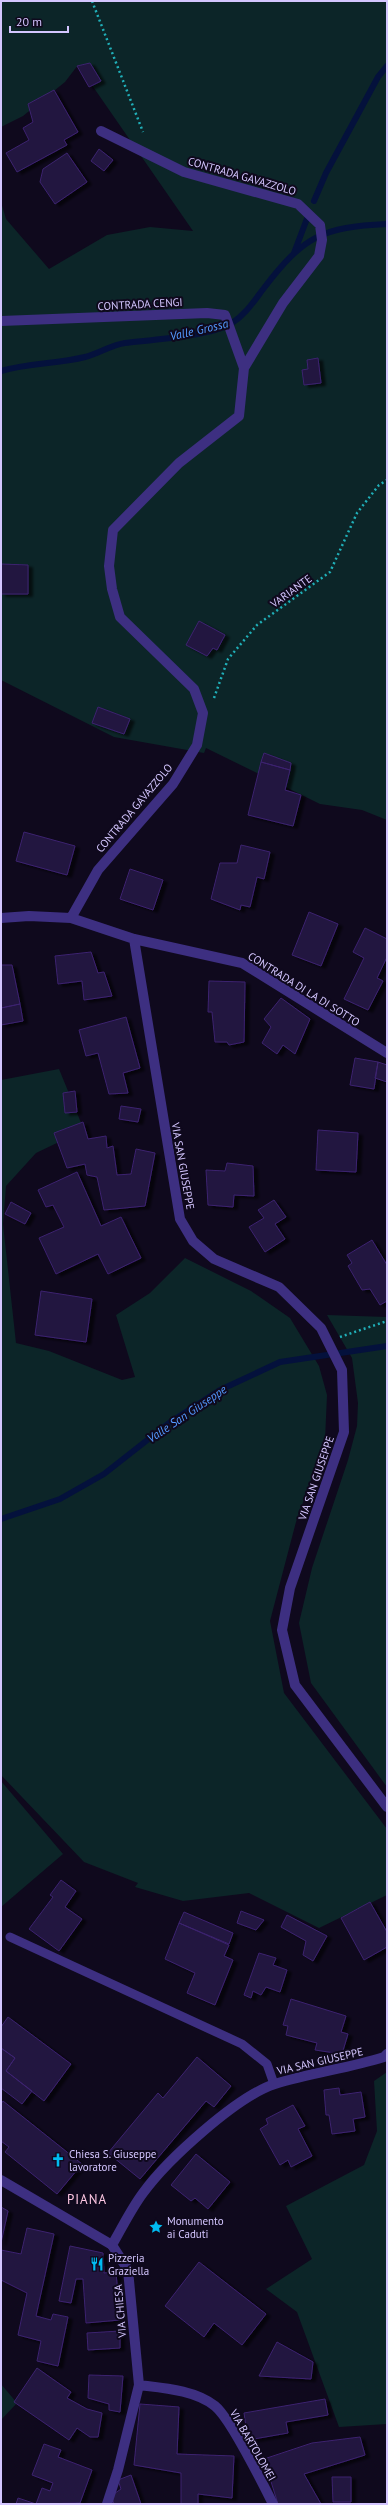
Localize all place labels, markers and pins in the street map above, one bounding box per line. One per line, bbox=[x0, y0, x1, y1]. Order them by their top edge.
place label: Chiesa S. Giuseppe lavoratore bbox=[69, 2147, 157, 2174]
church icon: Chiesa S. Giuseppe lavoratore bbox=[50, 2152, 66, 2168]
place label: Monumento ai Caduti bbox=[167, 2214, 224, 2241]
place icon: Monumento ai Caduti bbox=[148, 2219, 164, 2235]
place label: Pizzeria Graziella bbox=[108, 2251, 149, 2278]
restaurant icon: Pizzeria Graziella bbox=[89, 2256, 105, 2272]

